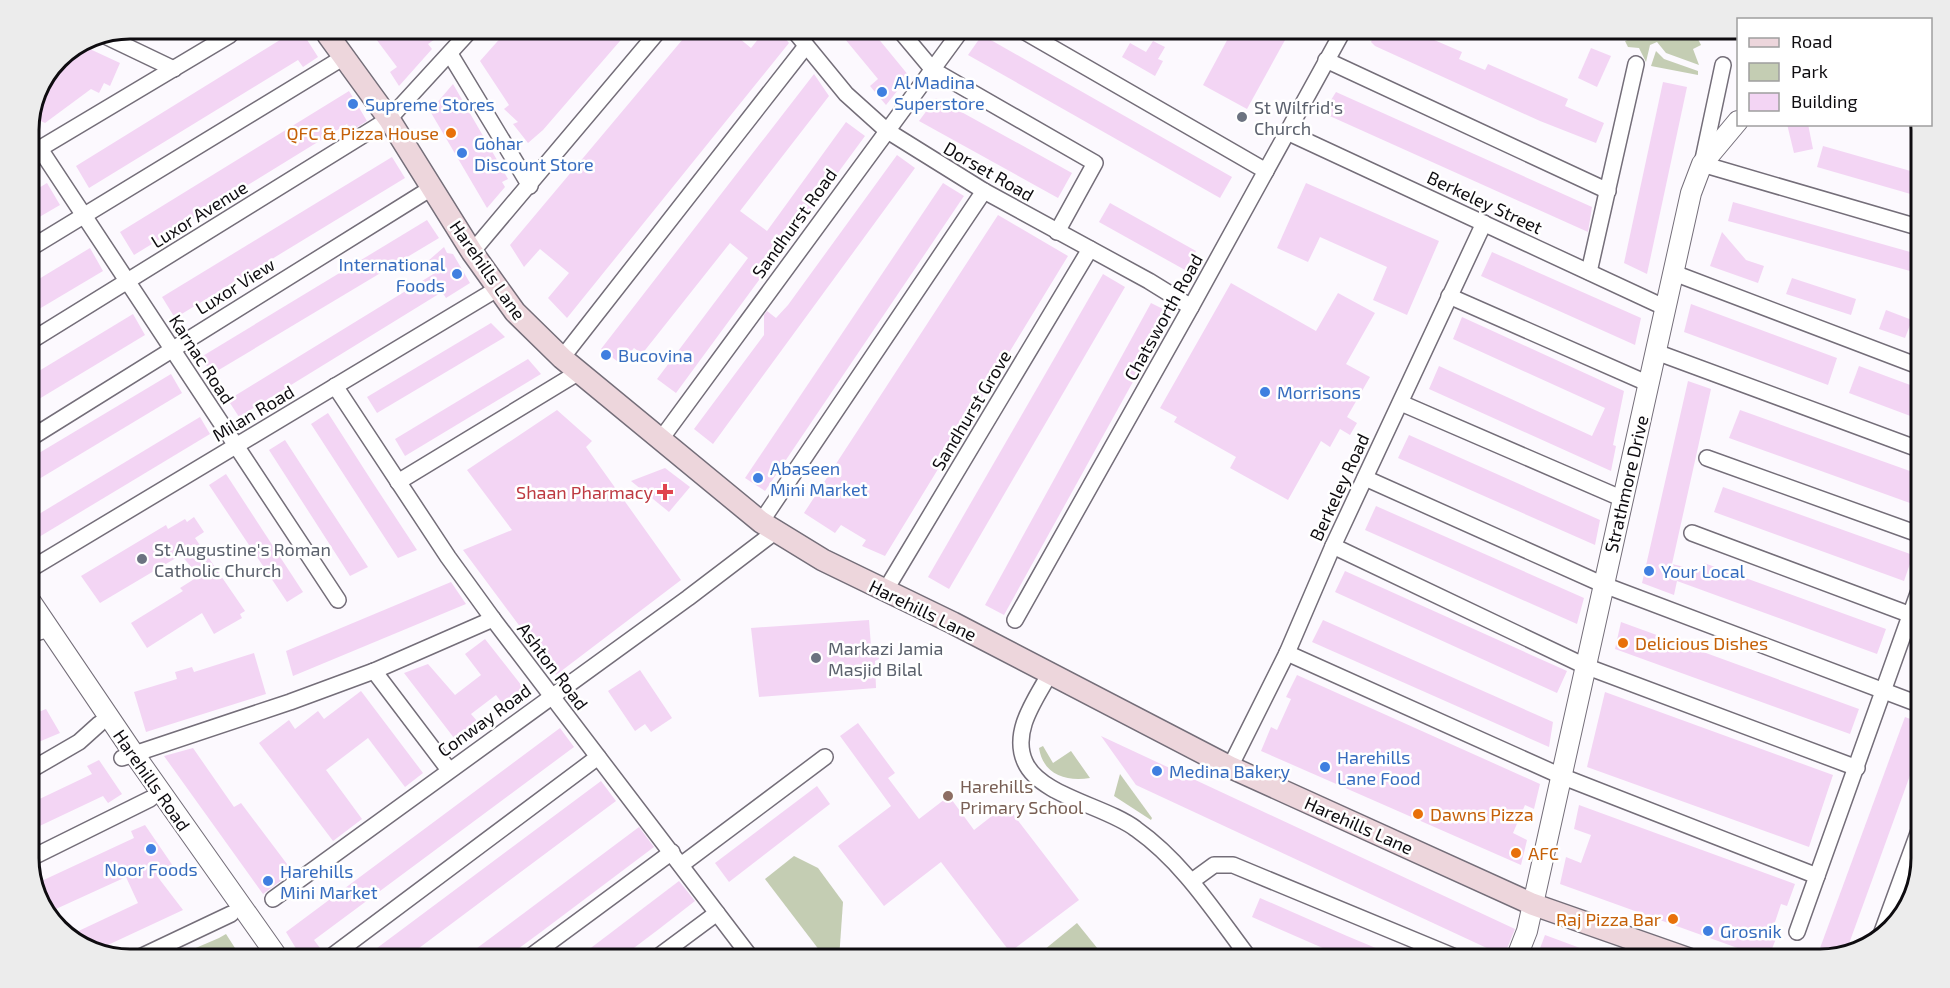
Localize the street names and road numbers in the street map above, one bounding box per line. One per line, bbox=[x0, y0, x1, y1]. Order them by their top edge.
street label: Dorset Road bbox=[940, 136, 1038, 206]
street label: Sandhurst Road bbox=[747, 164, 841, 282]
street label: Berkeley Street bbox=[1424, 166, 1546, 238]
street label: Luxor Avenue bbox=[147, 176, 251, 252]
street label: Harehills Lane bbox=[446, 216, 530, 324]
street label: Chatsworth Road bbox=[1119, 250, 1207, 384]
street label: Luxor View bbox=[191, 253, 279, 319]
street label: Karnac Road bbox=[165, 310, 239, 408]
street label: Sandhurst Grove bbox=[926, 346, 1016, 474]
street label: Milan Road bbox=[208, 380, 298, 446]
street label: Strathmore Drive bbox=[1599, 413, 1653, 555]
street label: Berkeley Road bbox=[1304, 430, 1374, 544]
street label: Harehills Lane bbox=[866, 575, 980, 645]
street label: Ashton Road bbox=[513, 618, 593, 714]
street label: Conway Road bbox=[433, 679, 535, 761]
street label: Harehills Road bbox=[109, 725, 195, 835]
street label: Harehills Lane bbox=[1301, 791, 1417, 859]

